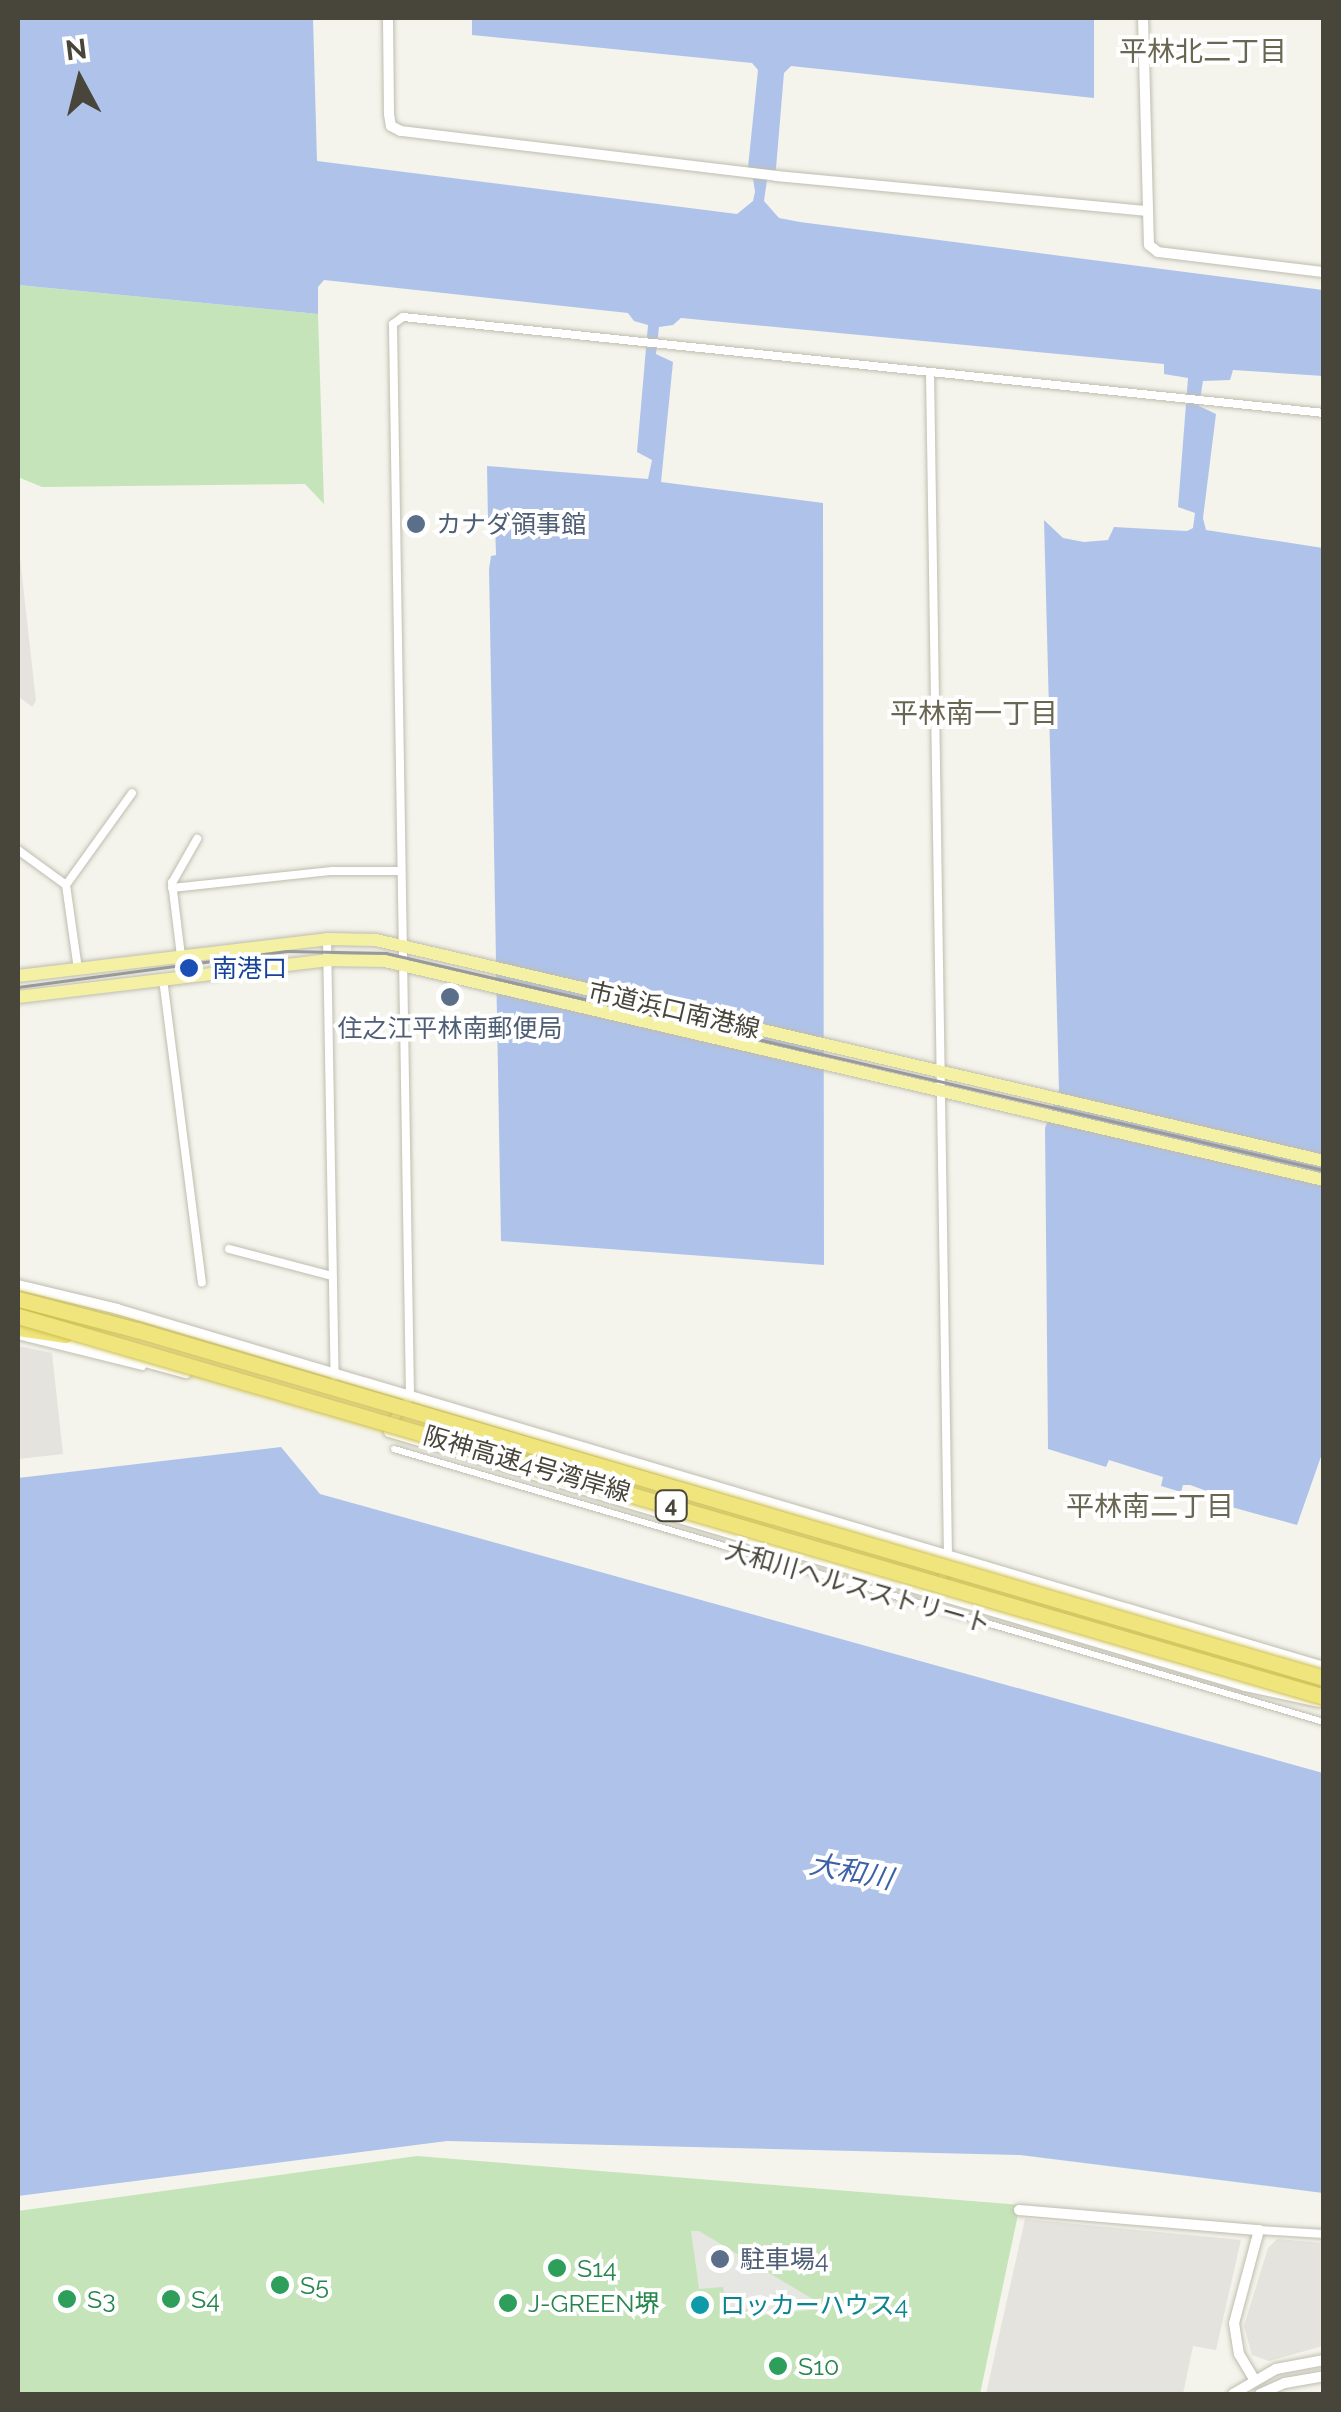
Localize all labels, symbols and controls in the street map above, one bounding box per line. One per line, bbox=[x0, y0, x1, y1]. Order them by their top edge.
north arrow bbox=[30, 30, 130, 130]
text: N bbox=[64, 32, 89, 67]
district label: 平林北二丁目 bbox=[1119, 35, 1287, 69]
place label: カナダ領事館 bbox=[436, 509, 586, 539]
marker: カナダ領事館 bbox=[405, 513, 427, 535]
district label: 平林南一丁目 bbox=[890, 697, 1058, 731]
place label: 南港口 bbox=[212, 953, 287, 983]
marker: 南港口 bbox=[176, 955, 202, 981]
street label: 市道浜口南港線 bbox=[585, 976, 763, 1044]
marker: 住之江平林南郵便局 bbox=[439, 986, 461, 1008]
place label: 住之江平林南郵便局 bbox=[338, 1013, 562, 1043]
street label: 阪神高速4号湾岸線 bbox=[420, 1420, 634, 1508]
road number: 4 bbox=[654, 1489, 688, 1523]
district label: 平林南二丁目 bbox=[1066, 1490, 1234, 1524]
street label: 大和川ヘルスストリート bbox=[722, 1535, 994, 1639]
water label: 大和川 bbox=[807, 1847, 895, 1897]
place label: 駐車場4 bbox=[740, 2244, 829, 2274]
marker: 駐車場4 bbox=[709, 2248, 731, 2270]
place label: S14 bbox=[577, 2253, 617, 2283]
marker: S14 bbox=[546, 2257, 568, 2279]
place label: S5 bbox=[300, 2270, 329, 2300]
marker: S5 bbox=[269, 2274, 291, 2296]
place label: S3 bbox=[87, 2284, 116, 2314]
place label: S4 bbox=[191, 2284, 220, 2314]
marker: S3 bbox=[56, 2288, 78, 2310]
marker: S4 bbox=[160, 2288, 182, 2310]
place label: J-GREEN堺 bbox=[528, 2288, 660, 2318]
place label: ロッカーハウス4 bbox=[720, 2290, 909, 2320]
marker: J-GREEN堺 bbox=[497, 2292, 519, 2314]
marker: ロッカーハウス4 bbox=[689, 2294, 711, 2316]
place label: S10 bbox=[798, 2351, 839, 2381]
marker: S10 bbox=[767, 2355, 789, 2377]

